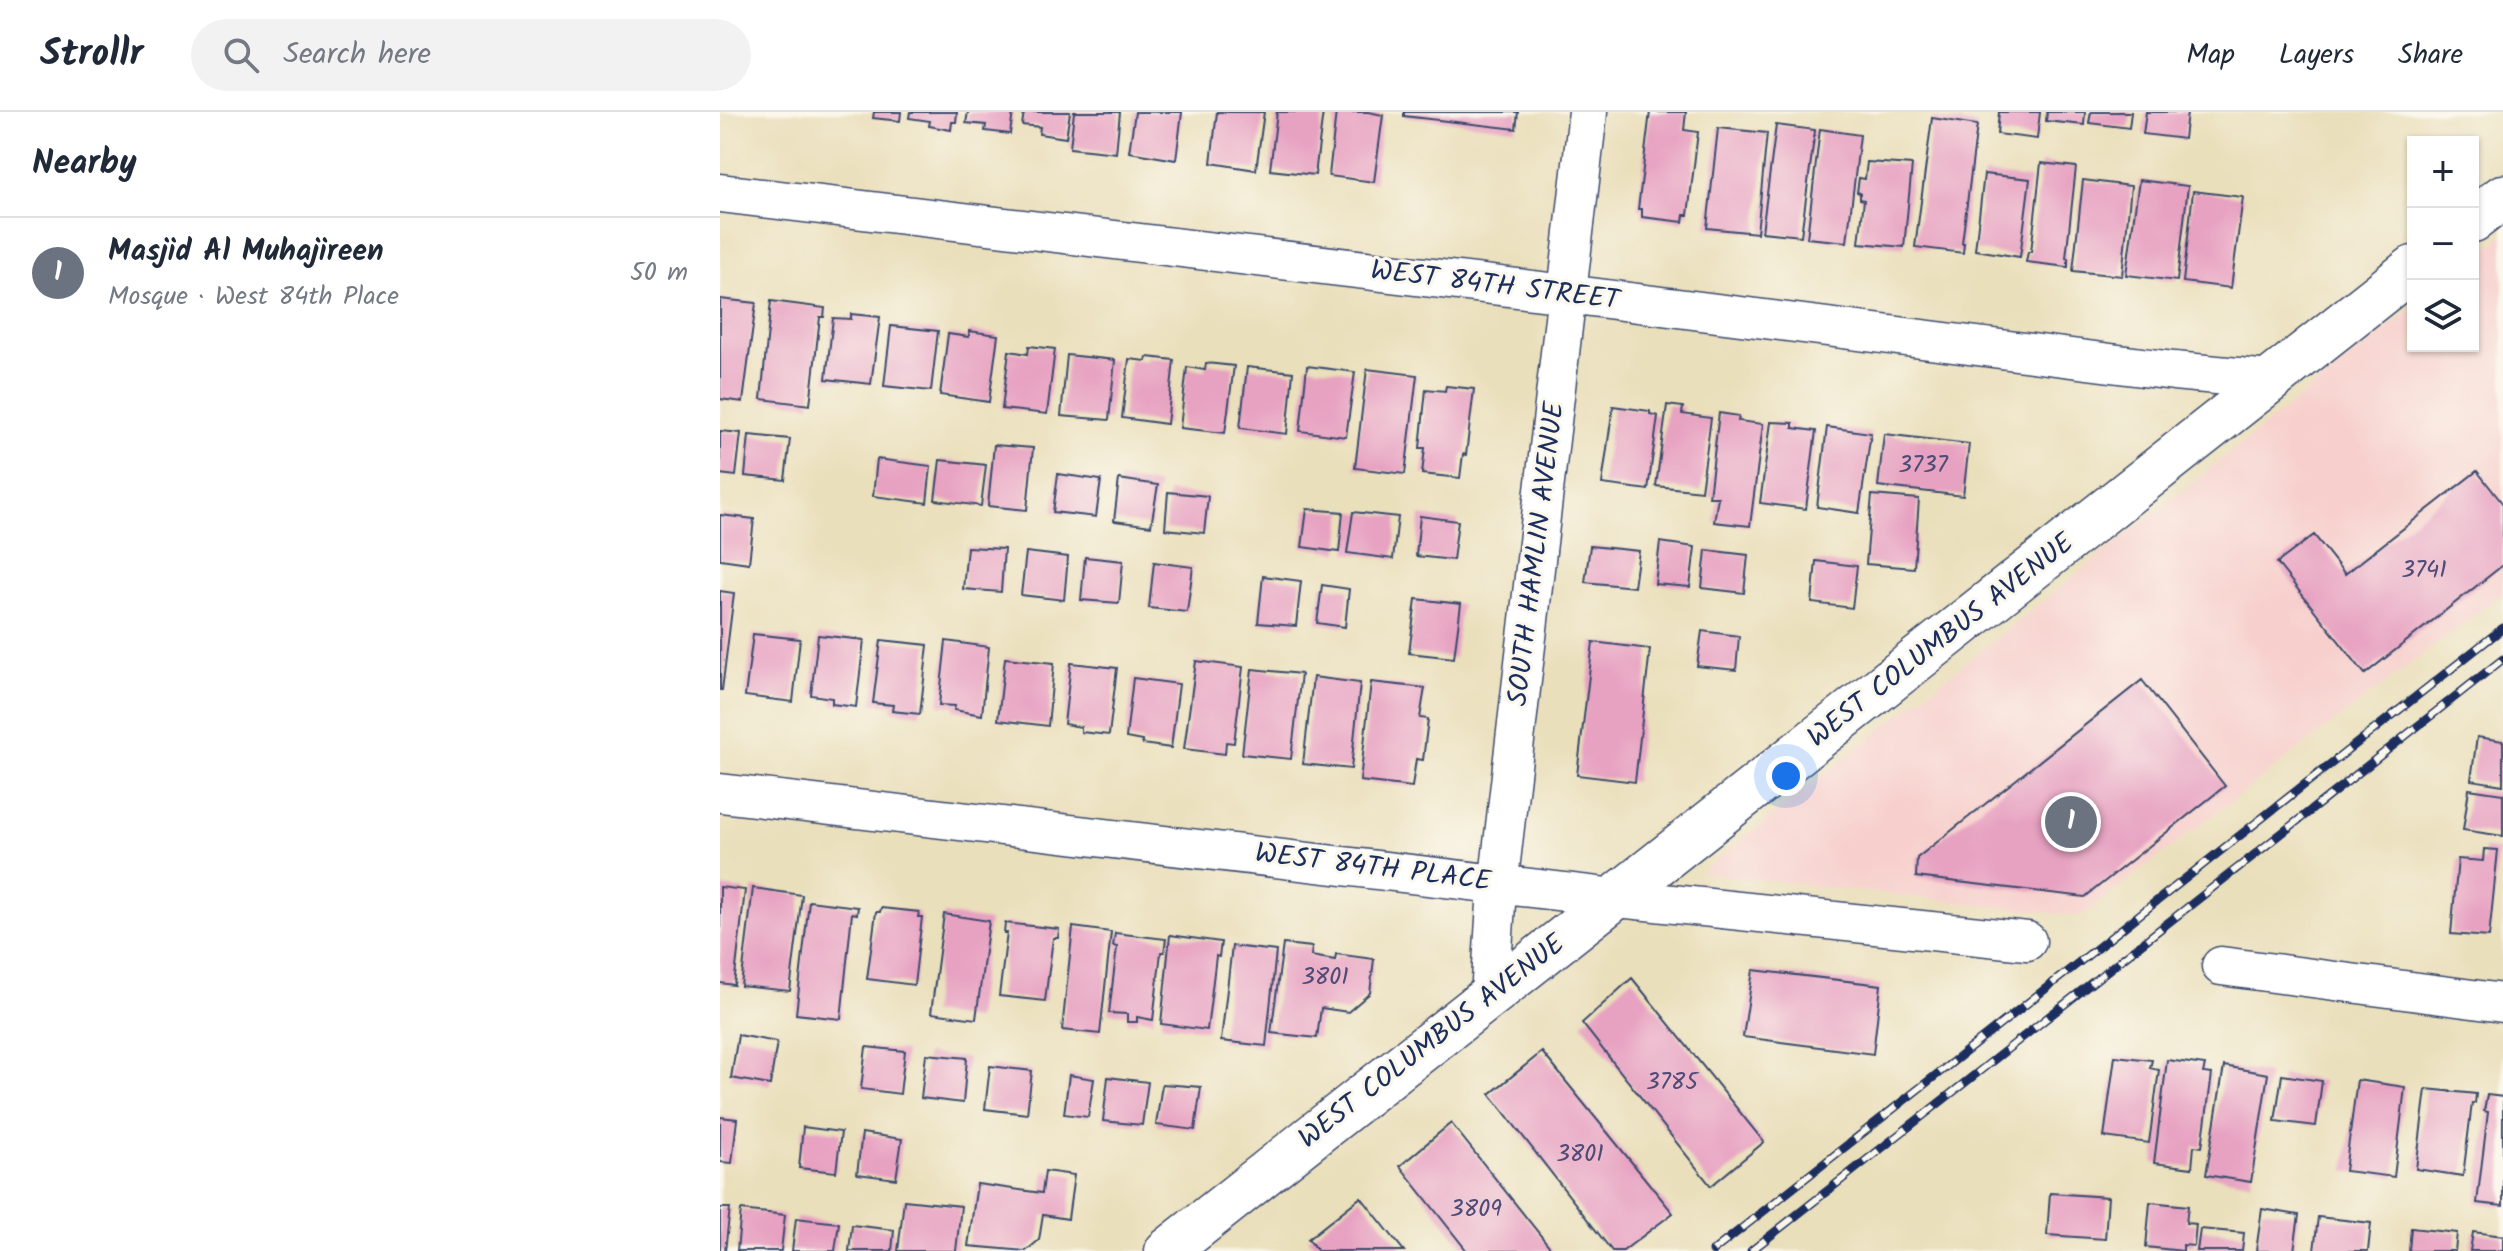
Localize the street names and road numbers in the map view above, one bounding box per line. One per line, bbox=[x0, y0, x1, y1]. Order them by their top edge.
street label: WEST 84TH STREET bbox=[1368, 248, 1624, 324]
street label: SOUTH HAMLIN AVENUE bbox=[1496, 399, 1578, 709]
street label: WEST COLUMBUS AVENUE bbox=[1798, 522, 2085, 760]
street label: WEST 84TH PLACE bbox=[1253, 831, 1494, 905]
street label: WEST COLUMBUS AVENUE bbox=[1289, 923, 1576, 1161]

